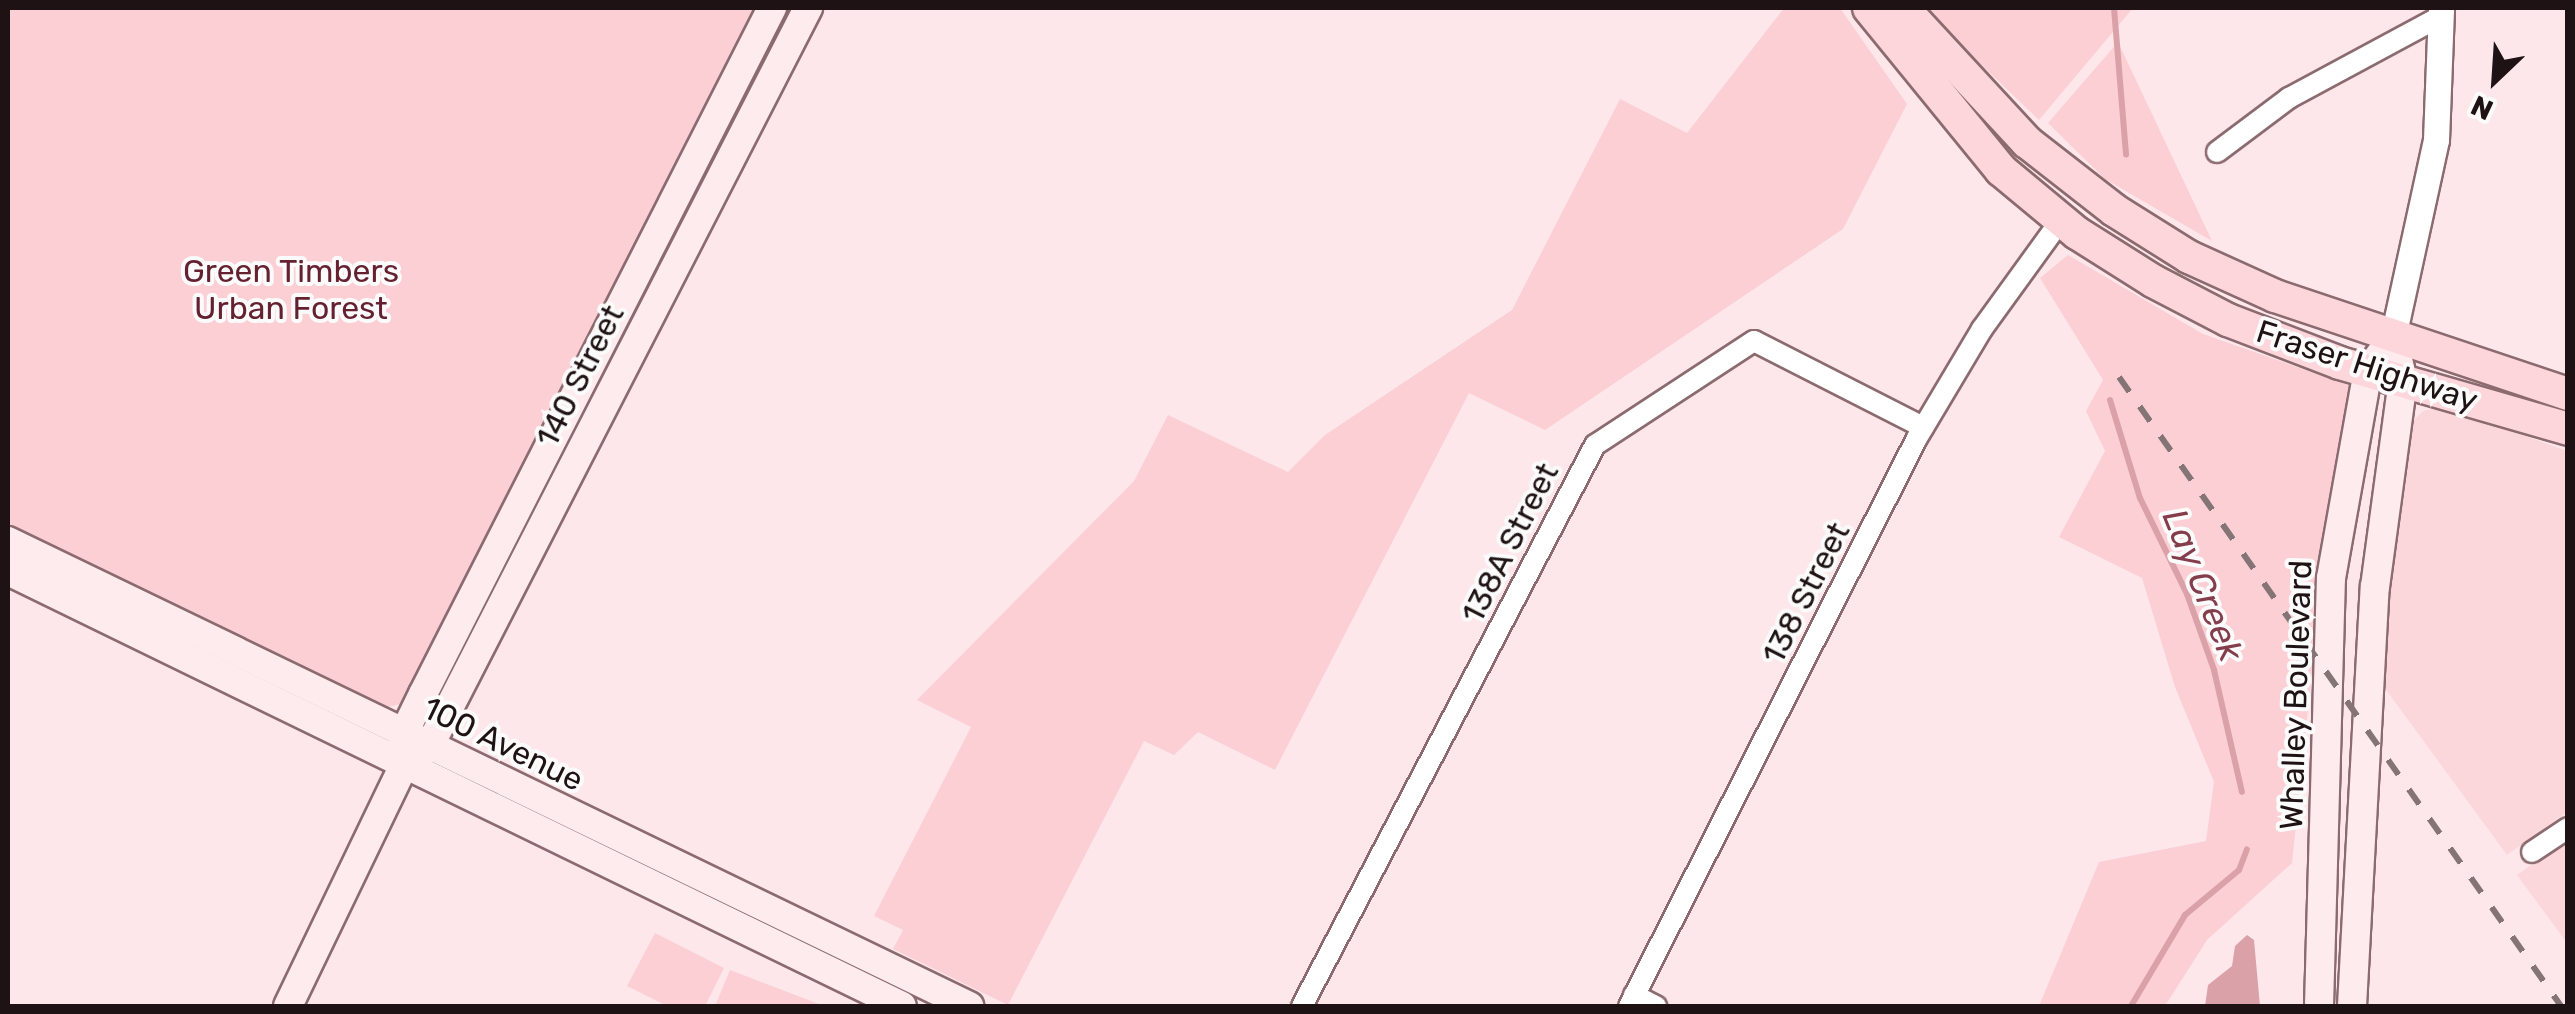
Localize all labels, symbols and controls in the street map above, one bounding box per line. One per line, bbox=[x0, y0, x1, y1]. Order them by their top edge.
north arrow bbox=[2445, 30, 2545, 130]
text: N bbox=[2466, 88, 2498, 127]
park label: Green Timbers Urban Forest bbox=[183, 253, 399, 328]
street label: 140 Street bbox=[528, 299, 632, 453]
street label: Fraser Highway bbox=[2251, 312, 2483, 420]
street label: 138A Street bbox=[1453, 456, 1567, 630]
water label: Lay Creek bbox=[2153, 502, 2253, 668]
street label: 138 Street bbox=[1754, 516, 1858, 670]
street label: Whalley Boulevard bbox=[2272, 559, 2320, 831]
street label: 100 Avenue bbox=[416, 689, 590, 799]

